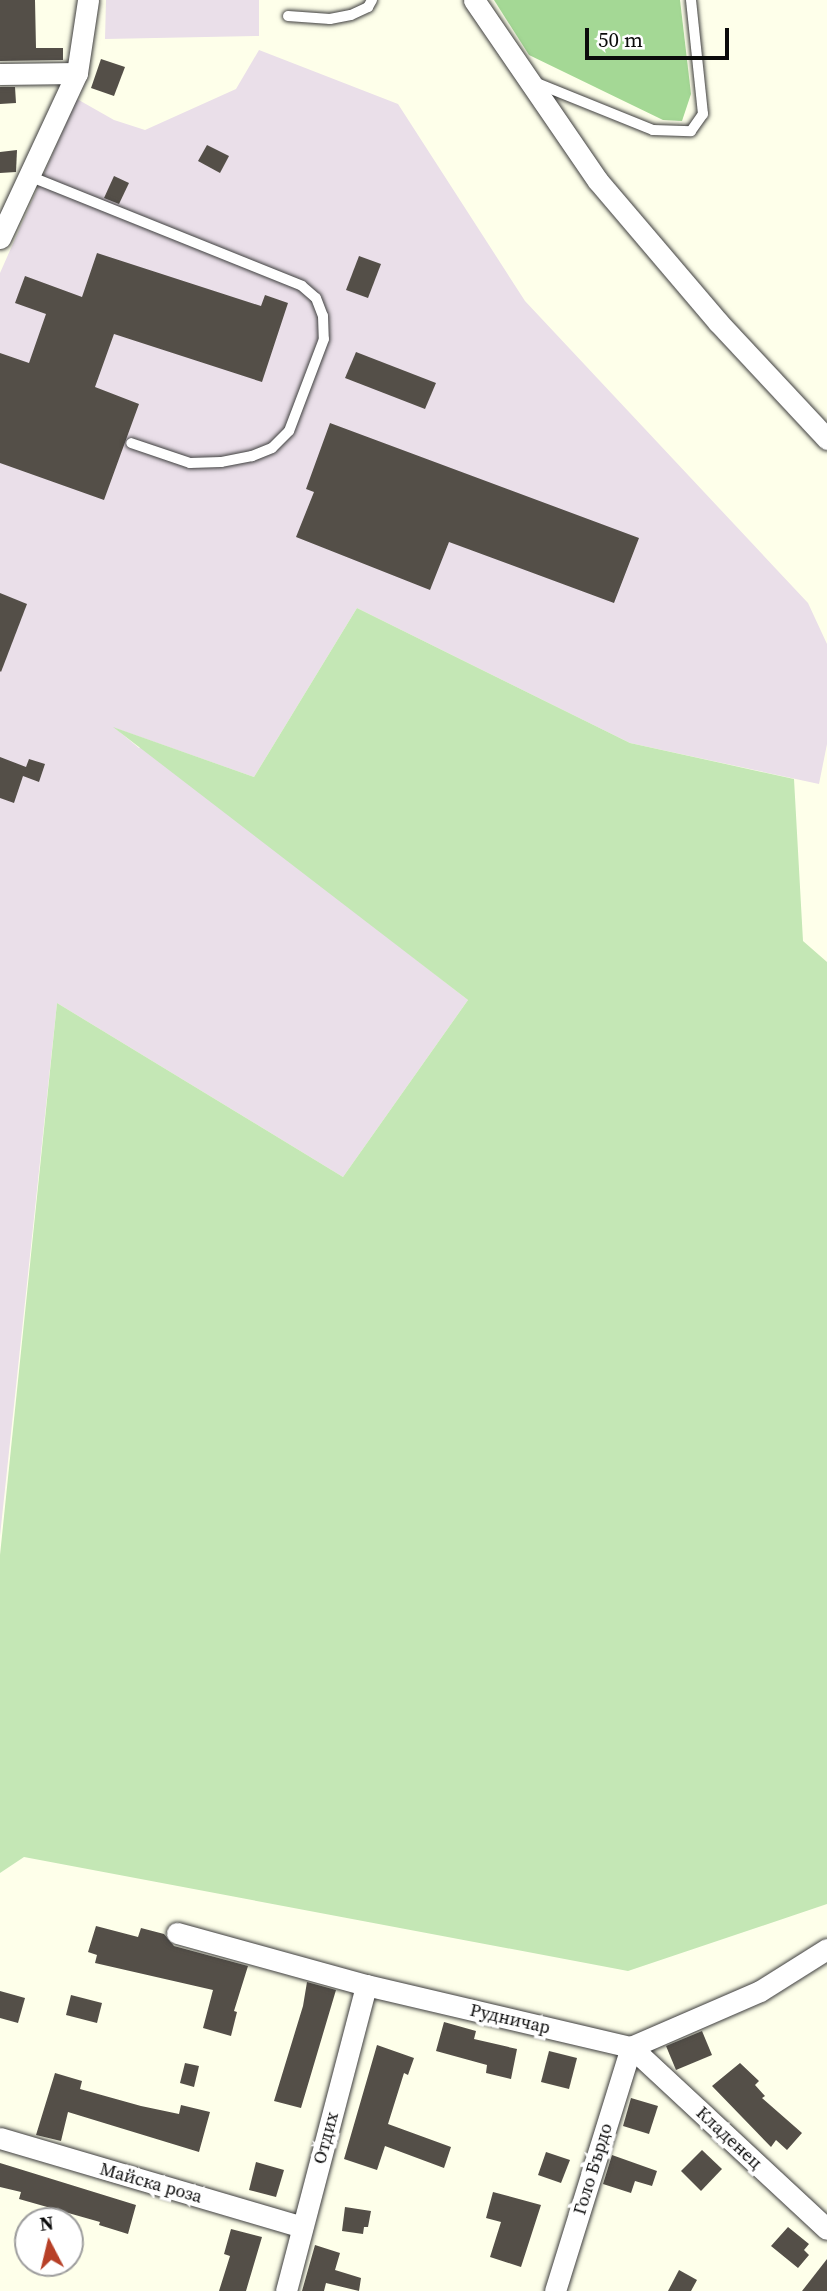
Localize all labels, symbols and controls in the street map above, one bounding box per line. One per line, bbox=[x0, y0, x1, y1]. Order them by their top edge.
scale bar bbox=[589, 14, 732, 58]
text: 50 m bbox=[598, 25, 643, 54]
street label: Рудничар bbox=[468, 1999, 552, 2039]
street label: Кладенец bbox=[692, 2102, 766, 2174]
street label: Отдих bbox=[309, 2110, 343, 2166]
street label: Голо Бърдо bbox=[569, 2121, 617, 2217]
street label: Майска роза bbox=[97, 2158, 205, 2208]
north arrow bbox=[14, 2207, 84, 2277]
text: N bbox=[38, 2209, 55, 2237]

